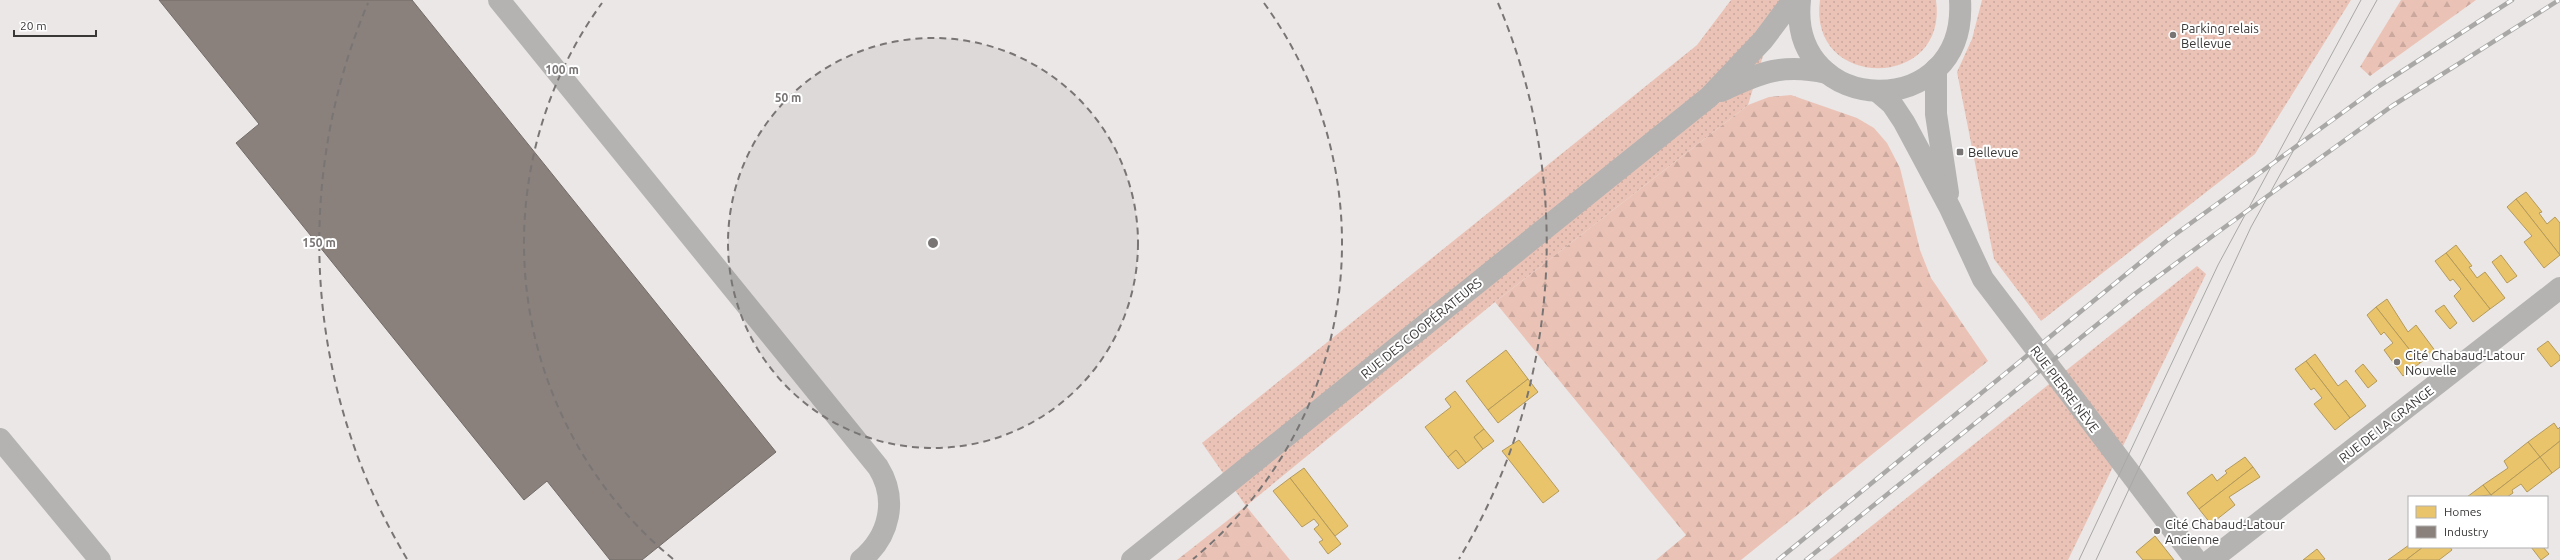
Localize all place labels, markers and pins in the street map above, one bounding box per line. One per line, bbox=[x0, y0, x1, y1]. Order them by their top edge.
place label: Parking relais Bellevue bbox=[2181, 21, 2259, 50]
marker: Parking relais Bellevue bbox=[2168, 30, 2178, 40]
place label: Bellevue bbox=[1968, 145, 2018, 159]
marker: Bellevue bbox=[1955, 147, 1965, 157]
centre of rings bbox=[926, 236, 940, 250]
place label: Cité Chabaud-Latour Nouvelle bbox=[2405, 348, 2525, 377]
marker: Cité Chabaud-Latour Nouvelle bbox=[2392, 357, 2402, 367]
place label: Cité Chabaud-Latour Ancienne bbox=[2165, 517, 2285, 546]
marker: Cité Chabaud-Latour Ancienne bbox=[2152, 526, 2162, 536]

